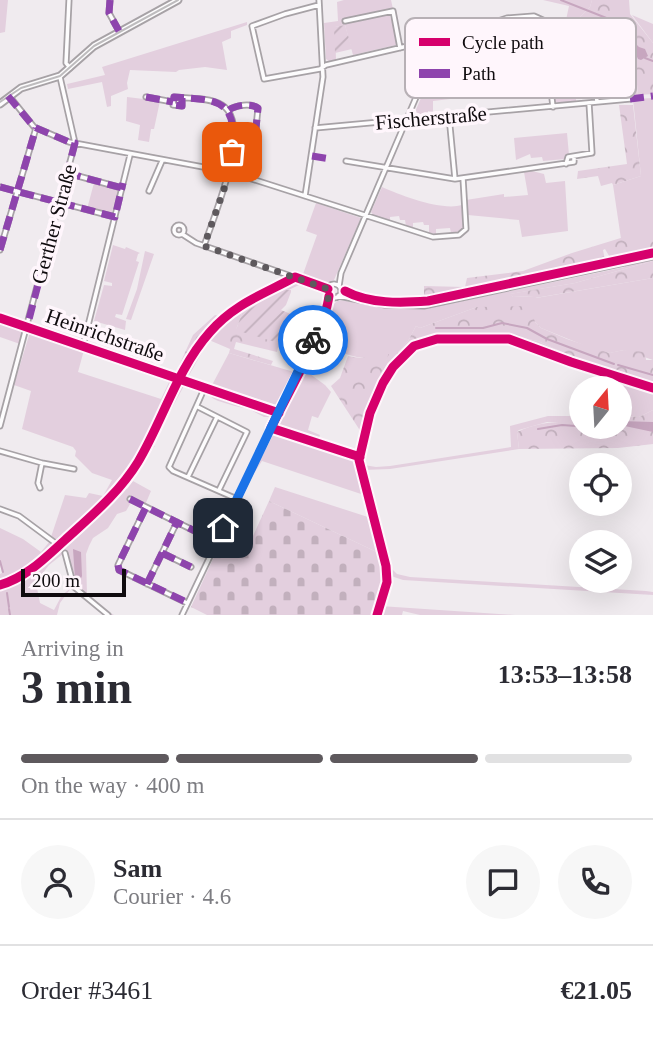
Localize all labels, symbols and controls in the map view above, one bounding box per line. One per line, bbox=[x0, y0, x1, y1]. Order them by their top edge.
legend bbox=[405, 18, 636, 98]
text: Cycle path bbox=[462, 32, 544, 53]
text: Path bbox=[462, 63, 496, 84]
street label: Fischerstraße bbox=[374, 101, 488, 135]
pin bbox=[202, 122, 262, 182]
icon: bag bbox=[213, 133, 251, 171]
street label: Gerther Straße bbox=[26, 161, 82, 287]
street label: Heinrichstraße bbox=[43, 304, 167, 366]
courier bbox=[278, 305, 348, 375]
icon: bike bbox=[294, 321, 332, 359]
north arrow bbox=[569, 376, 632, 439]
map controls bbox=[569, 376, 632, 593]
button: locate bbox=[569, 453, 632, 516]
pin bbox=[193, 498, 253, 558]
icon: home bbox=[204, 509, 242, 547]
button: layers bbox=[569, 530, 632, 593]
scale bar bbox=[21, 566, 126, 598]
text: 200 m bbox=[32, 570, 80, 591]
text: Arriving in bbox=[21, 636, 124, 661]
text: 13:53–13:58 bbox=[498, 660, 632, 689]
text: 3 min bbox=[21, 662, 132, 713]
text: On the way · 400 m bbox=[21, 773, 204, 798]
button: person bbox=[21, 845, 95, 919]
button: chat bbox=[466, 845, 540, 919]
button: phone bbox=[558, 845, 632, 919]
text: Sam bbox=[113, 854, 162, 883]
text: Courier · 4.6 bbox=[113, 884, 231, 909]
text: Order #3461 bbox=[21, 976, 153, 1005]
text: €21.05 bbox=[561, 976, 632, 1005]

